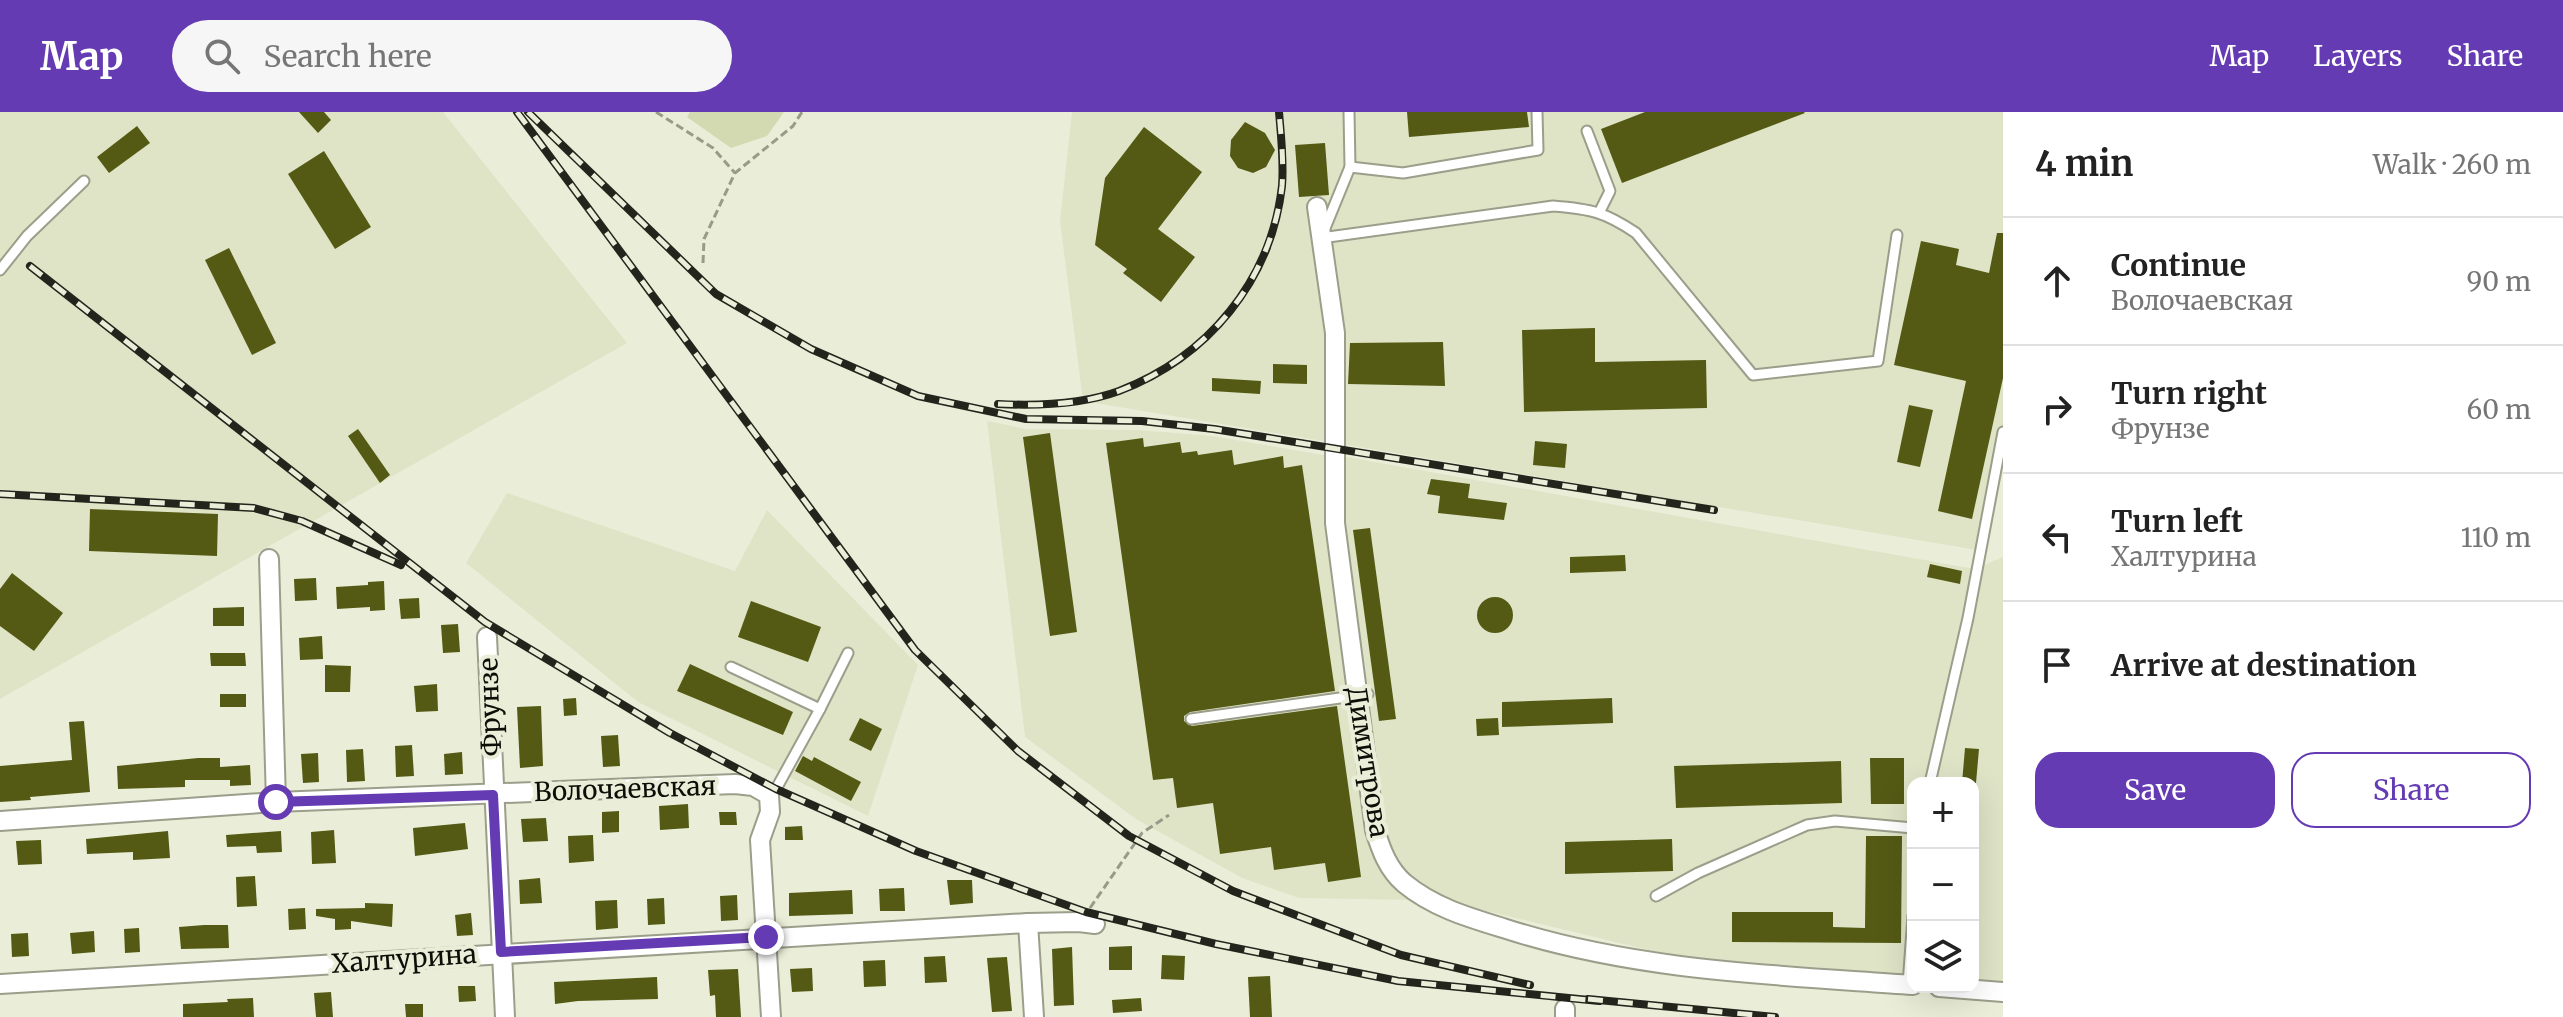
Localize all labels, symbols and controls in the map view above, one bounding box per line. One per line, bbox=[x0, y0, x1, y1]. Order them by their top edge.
search box bbox=[172, 20, 732, 92]
text: Map bbox=[40, 33, 124, 80]
icon: search bbox=[200, 34, 244, 78]
text: Search here bbox=[264, 37, 432, 75]
text: Map bbox=[2209, 38, 2269, 74]
text: Layers bbox=[2313, 38, 2402, 74]
text: Share bbox=[2446, 38, 2523, 74]
text: 4 min bbox=[2035, 143, 2133, 185]
text: Walk · 260 m bbox=[2373, 148, 2531, 181]
text: Continue bbox=[2111, 246, 2246, 284]
icon: ahead bbox=[2035, 259, 2079, 303]
text: 90 m bbox=[2467, 265, 2531, 298]
text: Волочаевская bbox=[2111, 284, 2293, 317]
text: Turn right bbox=[2111, 374, 2267, 412]
icon: right bbox=[2035, 387, 2079, 431]
text: 60 m bbox=[2467, 393, 2531, 426]
text: Фрунзе bbox=[2111, 412, 2210, 445]
text: Turn left bbox=[2111, 502, 2243, 540]
icon: left bbox=[2035, 515, 2079, 559]
text: 110 m bbox=[2461, 521, 2531, 554]
text: Халтурина bbox=[2111, 540, 2257, 573]
icon: arrive bbox=[2035, 643, 2079, 687]
text: Arrive at destination bbox=[2111, 646, 2417, 684]
street label: Фрунзе bbox=[471, 657, 508, 757]
street label: Димитрова bbox=[1340, 684, 1397, 840]
button: Save bbox=[2035, 752, 2275, 828]
button: Share bbox=[2291, 752, 2531, 828]
street label: Волочаевская bbox=[533, 769, 717, 808]
map controls bbox=[1907, 777, 1979, 993]
button: + bbox=[1907, 777, 1979, 849]
route start bbox=[258, 784, 294, 820]
button: − bbox=[1907, 849, 1979, 921]
route end bbox=[748, 919, 784, 955]
button: layers bbox=[1907, 921, 1979, 993]
street label: Халтурина bbox=[330, 937, 478, 980]

